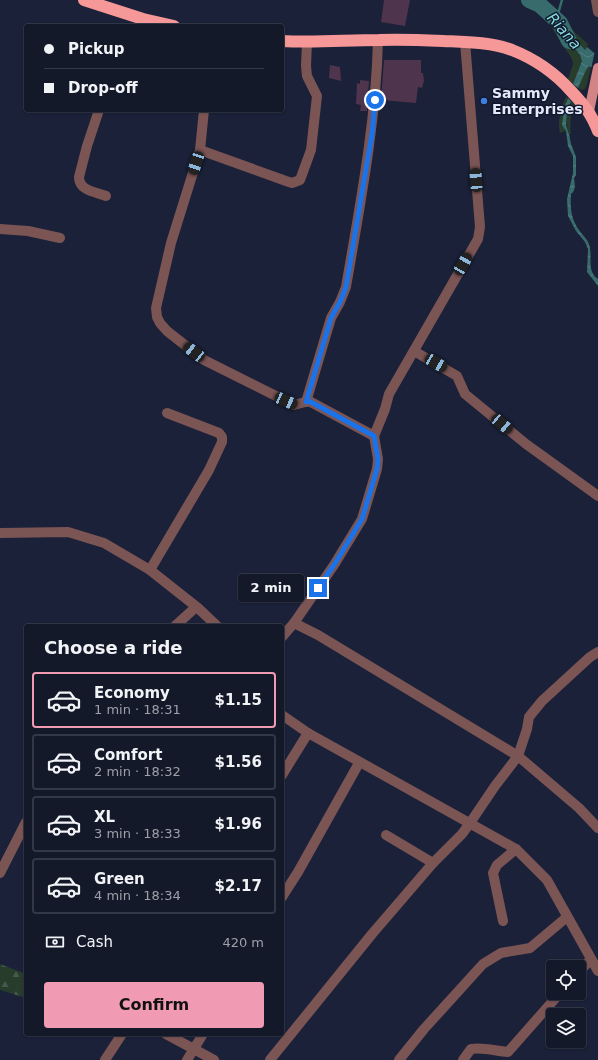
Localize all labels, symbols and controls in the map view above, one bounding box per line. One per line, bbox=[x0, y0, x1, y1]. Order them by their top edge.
water label: Riana bbox=[543, 9, 585, 53]
text: Pickup bbox=[68, 40, 124, 58]
text: Drop-off bbox=[68, 79, 138, 97]
place label: Sammy Enterprises bbox=[492, 85, 583, 117]
route start bbox=[366, 91, 384, 109]
marker: Sammy Enterprises bbox=[479, 96, 489, 106]
car bbox=[187, 150, 205, 176]
car bbox=[469, 168, 483, 192]
car bbox=[452, 251, 474, 277]
car bbox=[181, 340, 207, 364]
car bbox=[423, 352, 449, 374]
car bbox=[273, 391, 299, 411]
car bbox=[489, 412, 515, 436]
callout: 2 min bbox=[238, 574, 304, 602]
route end bbox=[309, 579, 327, 597]
text: 2 min bbox=[251, 580, 291, 595]
text: Choose a ride bbox=[44, 637, 183, 658]
icon: car bbox=[46, 682, 82, 718]
text: Economy bbox=[94, 684, 170, 702]
text: $1.15 bbox=[215, 691, 262, 709]
text: 1 min · 18:31 bbox=[94, 702, 181, 717]
icon: car bbox=[46, 744, 82, 780]
text: Comfort bbox=[94, 746, 162, 764]
text: $1.56 bbox=[215, 753, 262, 771]
text: 2 min · 18:32 bbox=[94, 764, 181, 779]
icon: car bbox=[46, 806, 82, 842]
text: XL bbox=[94, 808, 115, 826]
text: $1.96 bbox=[215, 815, 262, 833]
text: 3 min · 18:33 bbox=[94, 826, 181, 841]
icon: car bbox=[46, 868, 82, 904]
text: Green bbox=[94, 870, 145, 888]
text: $2.17 bbox=[215, 877, 262, 895]
text: 4 min · 18:34 bbox=[94, 888, 181, 903]
icon: cash bbox=[44, 931, 66, 953]
text: Cash bbox=[76, 933, 113, 951]
text: 420 m bbox=[222, 935, 264, 950]
map controls bbox=[546, 960, 586, 1048]
button: locate bbox=[546, 960, 586, 1000]
button: Confirm bbox=[44, 982, 264, 1028]
button: layers bbox=[546, 1008, 586, 1048]

